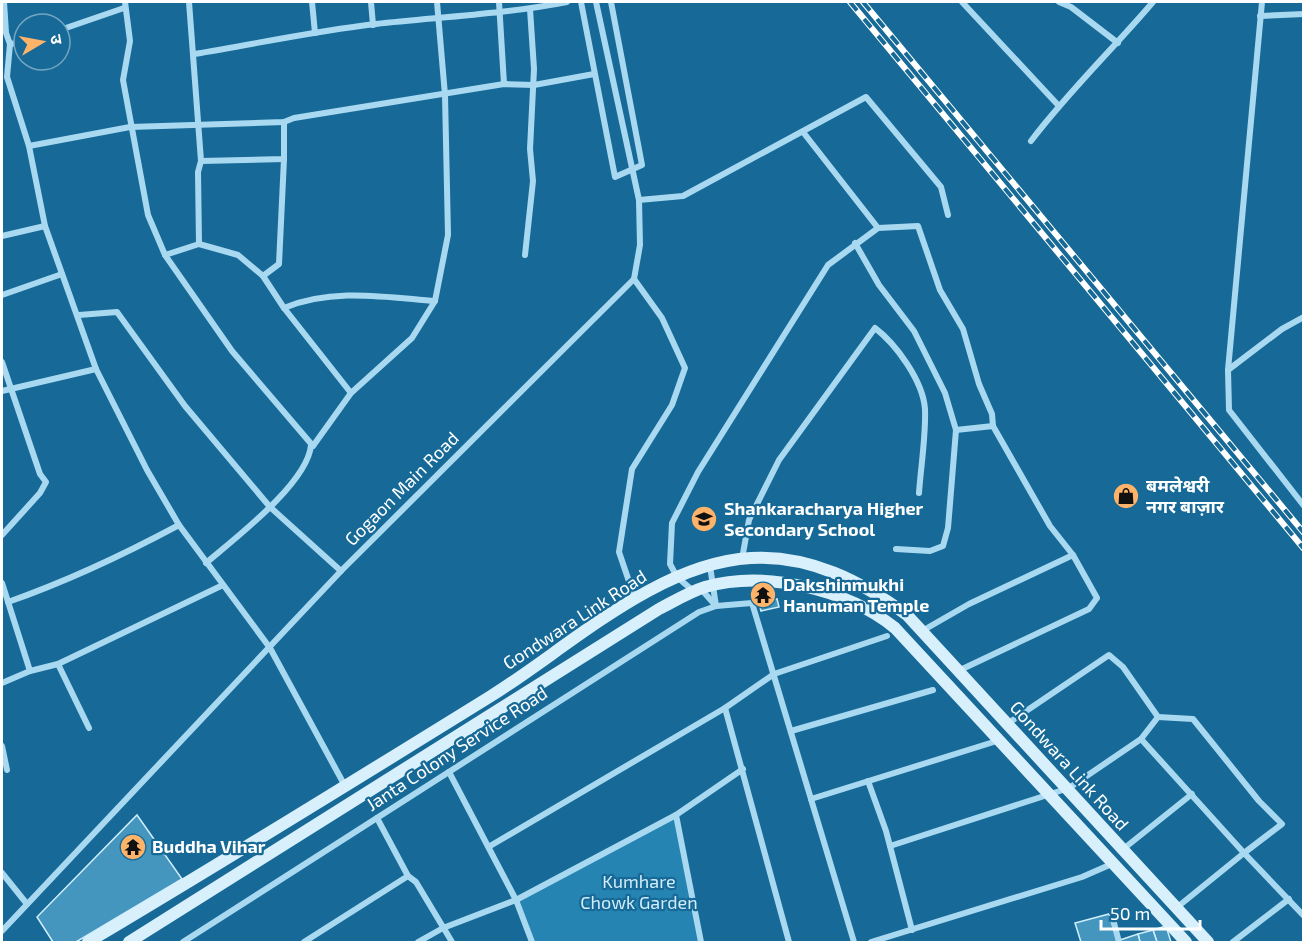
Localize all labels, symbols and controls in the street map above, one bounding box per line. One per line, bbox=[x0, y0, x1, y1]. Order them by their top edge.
north arrow bbox=[12, 12, 72, 72]
text: उ bbox=[47, 33, 68, 46]
street label: Gogaon Main Road bbox=[340, 427, 463, 550]
place label: बमलेश्वरी नगर बाज़ार bbox=[1146, 474, 1225, 517]
shop icon: बमलेश्वरी नगर बाज़ार bbox=[1111, 481, 1141, 511]
place label: Shankaracharya Higher Secondary School bbox=[724, 497, 924, 540]
school or university icon: Shankaracharya Higher Secondary School bbox=[689, 504, 719, 534]
street label: Gondwara Link Road bbox=[499, 565, 650, 674]
place label: Dakshinmukhi Hanuman Temple bbox=[783, 573, 930, 616]
temple icon: Dakshinmukhi Hanuman Temple bbox=[748, 580, 778, 610]
street label: Janta Colony Service Road bbox=[362, 681, 551, 815]
street label: Gondwara Link Road bbox=[1006, 696, 1134, 835]
temple icon: Buddha Vihar bbox=[118, 832, 148, 862]
place label: Buddha Vihar bbox=[152, 835, 266, 857]
park label: Kumhare Chowk Garden bbox=[580, 870, 698, 913]
scale bar bbox=[1101, 893, 1200, 931]
text: 50 m bbox=[1110, 902, 1150, 924]

